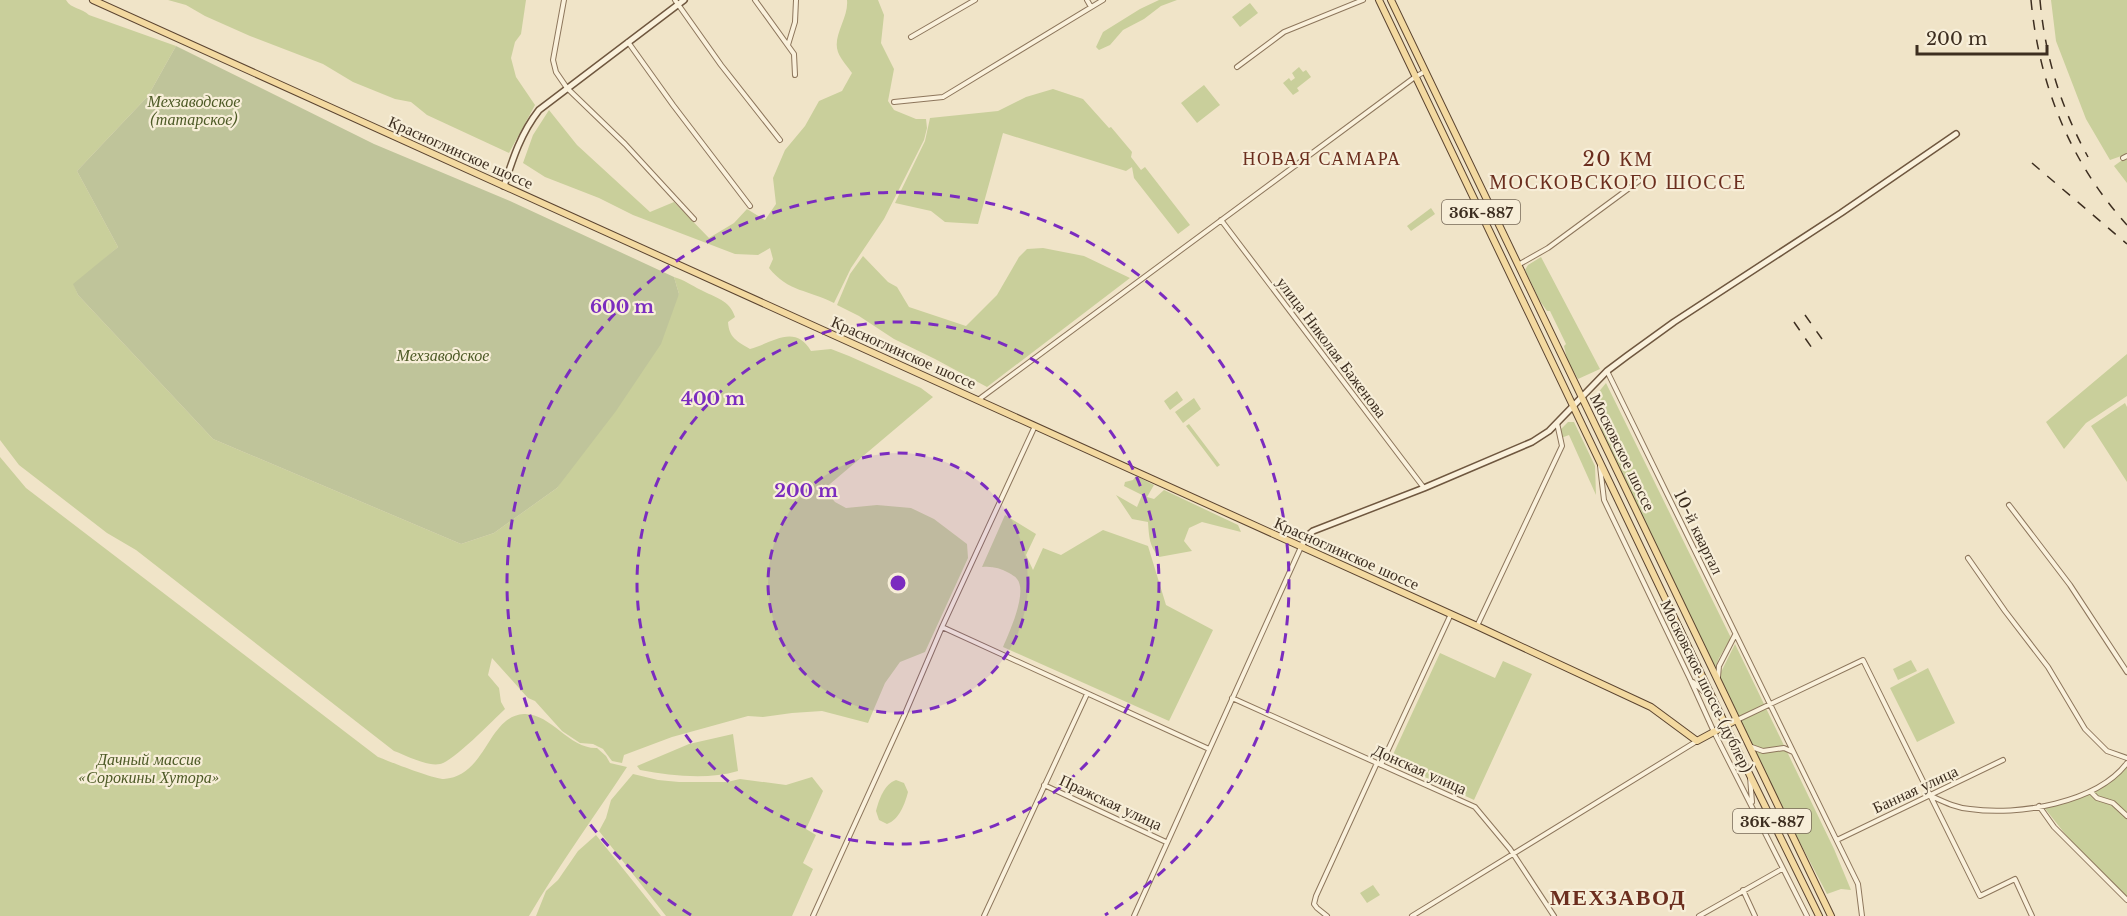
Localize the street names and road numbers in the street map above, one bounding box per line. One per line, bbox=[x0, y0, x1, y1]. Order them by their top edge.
street label: Красноглинское шоссе bbox=[385, 111, 537, 193]
road number: 36К-887 bbox=[1442, 200, 1520, 224]
street label: улица Николая Баженова bbox=[1272, 273, 1392, 421]
street label: Красноглинское шоссе bbox=[828, 311, 980, 393]
street label: Московское шоссе bbox=[1586, 390, 1660, 514]
street label: 10-й квартал bbox=[1670, 486, 1728, 578]
street label: Красноглинское шоссе bbox=[1271, 512, 1423, 594]
street label: Московское шоссе (дублер) bbox=[1656, 596, 1758, 776]
street label: Донская улица bbox=[1370, 739, 1470, 799]
street label: Банная улица bbox=[1869, 760, 1961, 818]
street label: Пражская улица bbox=[1057, 770, 1165, 834]
road number: 36К-887 bbox=[1733, 809, 1811, 833]

